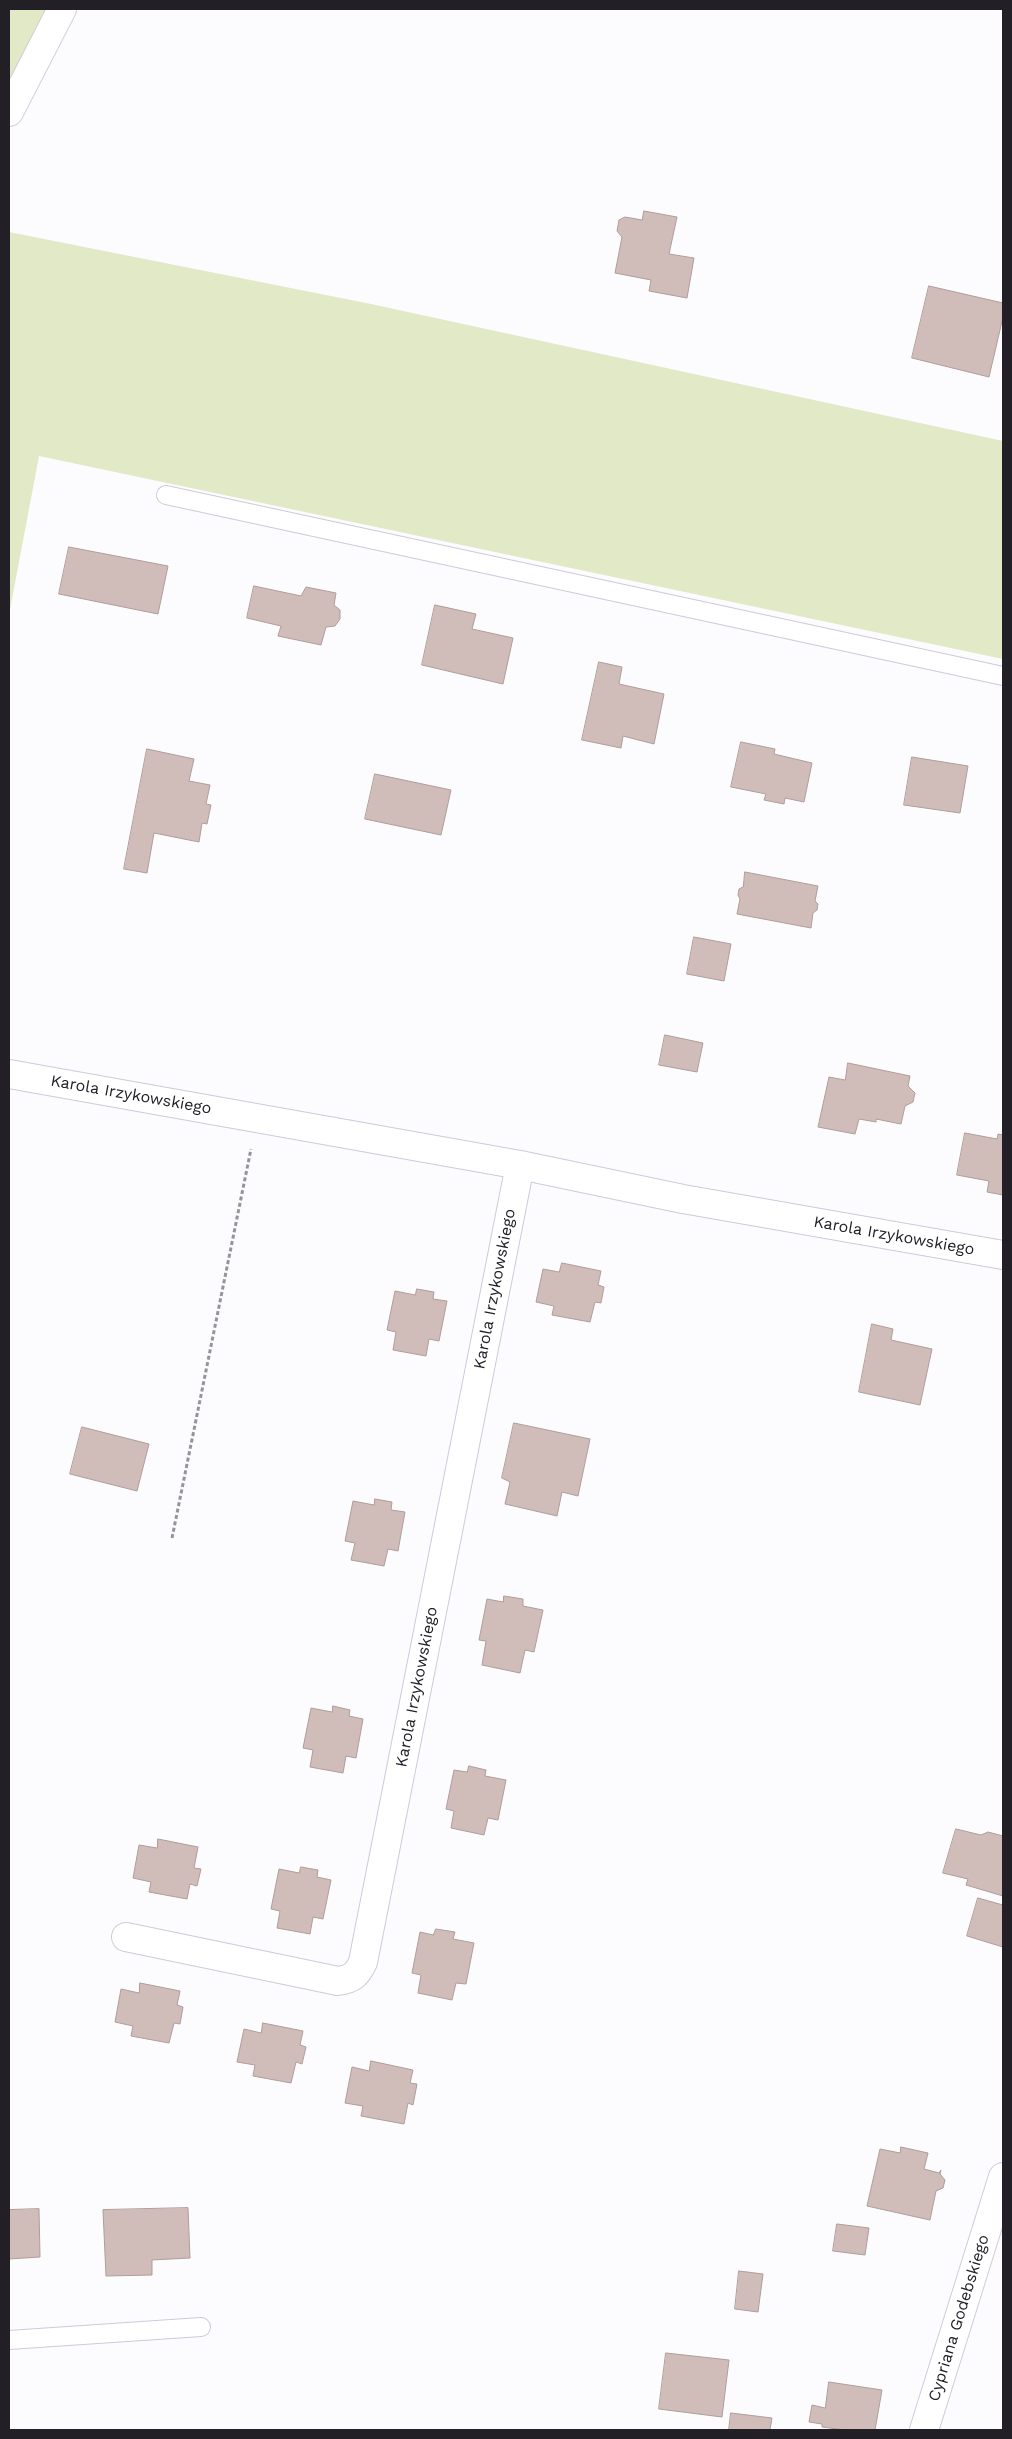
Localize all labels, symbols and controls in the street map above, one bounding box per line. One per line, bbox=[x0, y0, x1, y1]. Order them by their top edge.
street label: Karola Irzykowskiego bbox=[49, 1071, 213, 1119]
street label: Karola Irzykowskiego bbox=[470, 1207, 520, 1371]
street label: Karola Irzykowskiego bbox=[812, 1212, 976, 1260]
street label: Karola Irzykowskiego bbox=[392, 1605, 442, 1769]
street label: Cypriana Godebskiego bbox=[925, 2232, 993, 2404]

